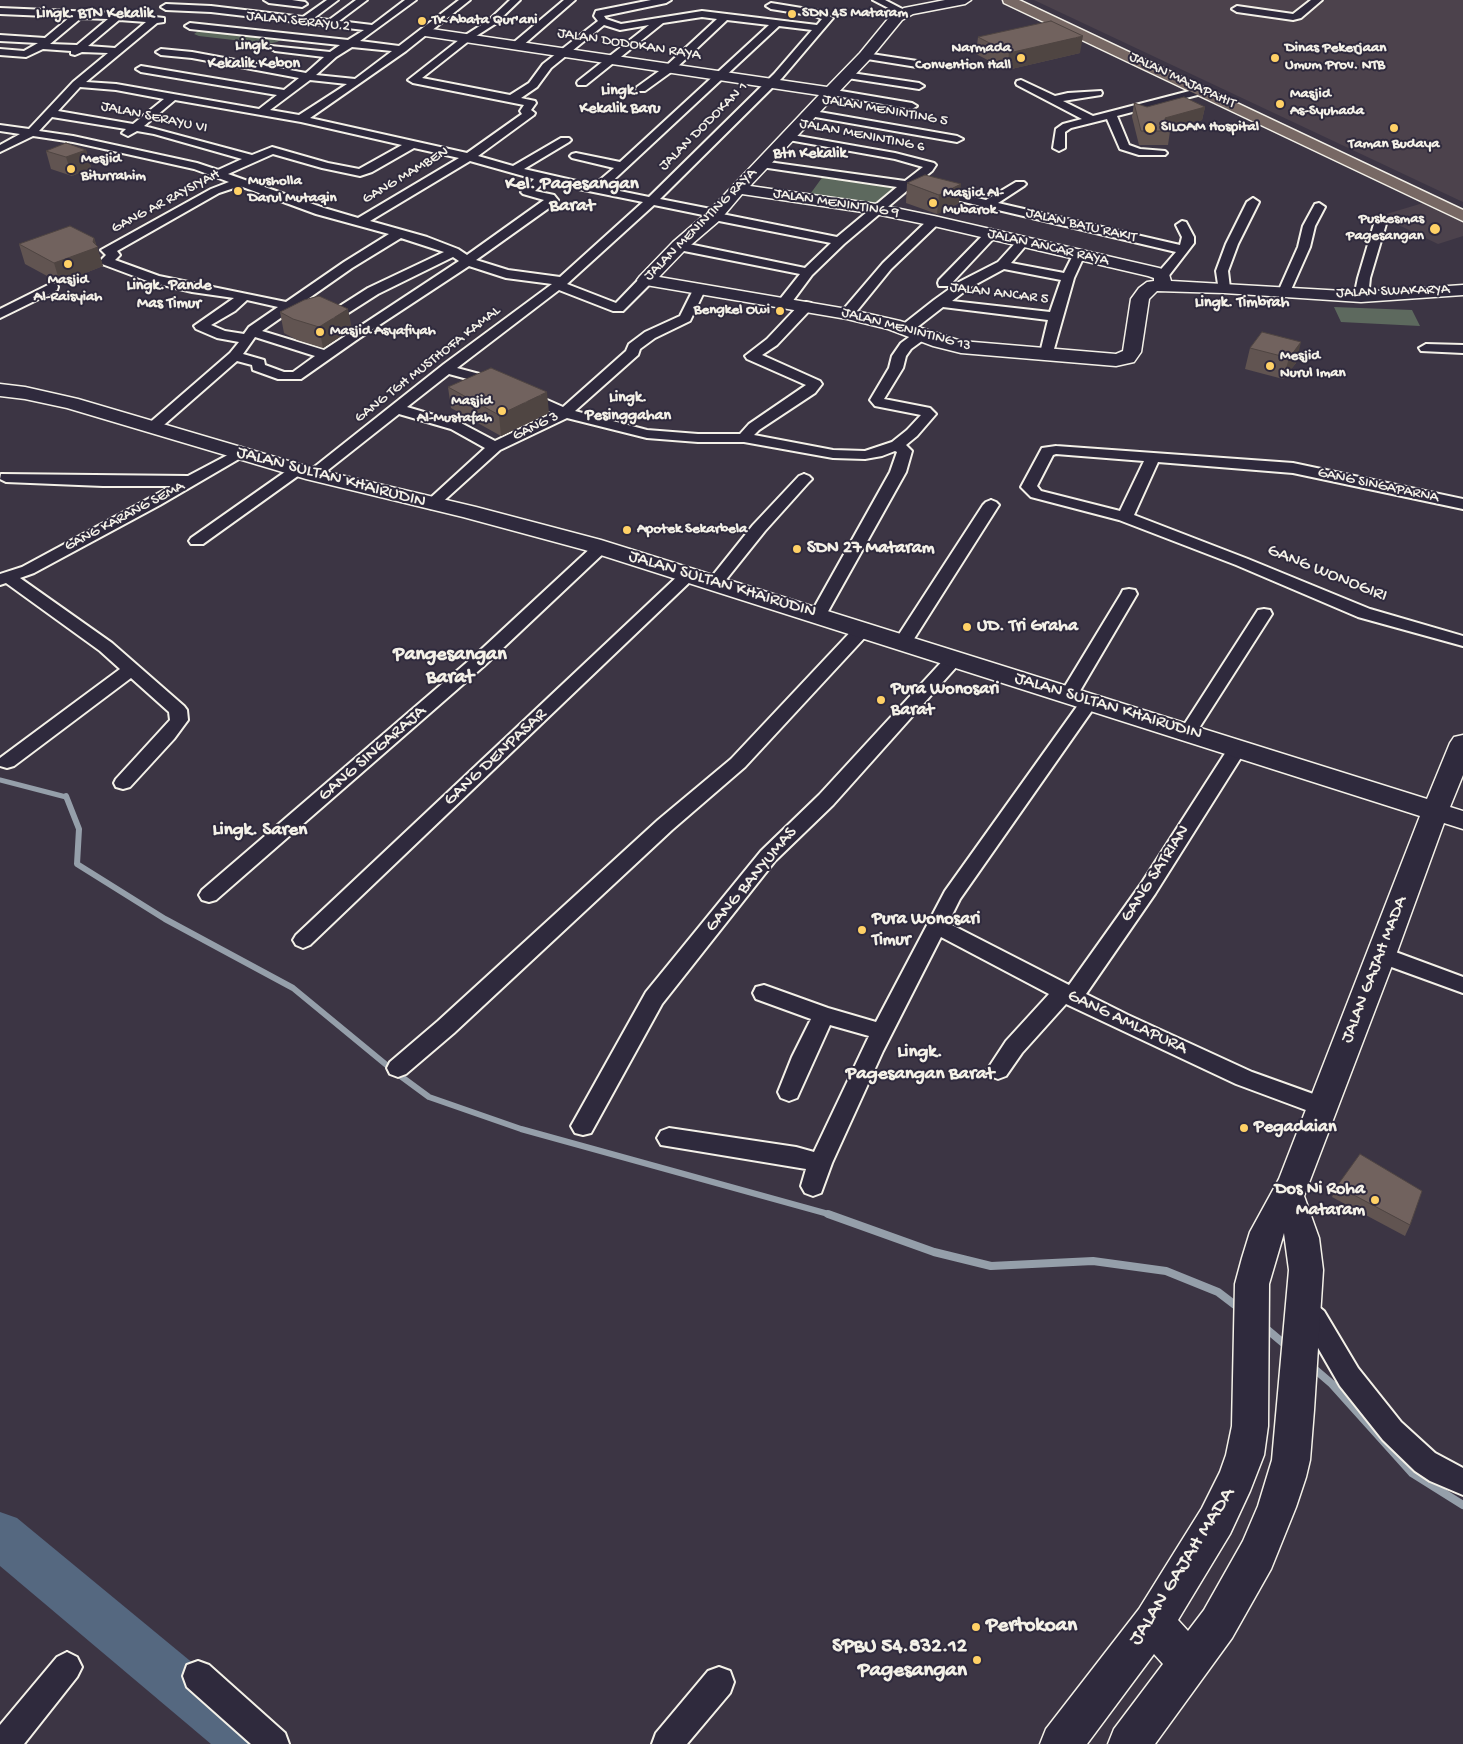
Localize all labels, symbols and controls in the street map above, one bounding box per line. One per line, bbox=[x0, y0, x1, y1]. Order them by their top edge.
district label: Lingk. BTN Kekalik bbox=[36, 5, 154, 25]
place label: SDN 45 Mataram bbox=[802, 5, 908, 23]
street label: JALAN SERAYU 2 bbox=[245, 8, 351, 36]
marker: SDN 45 Mataram bbox=[786, 8, 798, 20]
place label: TK Abata Qur'ani bbox=[432, 12, 538, 30]
marker: TK Abata Qur'ani bbox=[416, 15, 428, 27]
street label: JALAN DODOKAN RAYA bbox=[556, 25, 702, 65]
district label: Lingk. Kekalik Kebon bbox=[208, 37, 300, 75]
place label: Narmada Convention Hall bbox=[915, 40, 1011, 75]
place label: Dinas Pekerjaan Umum Prov. NTB bbox=[1285, 40, 1386, 75]
street label: JALAN MAJAPAHIT bbox=[1126, 48, 1238, 114]
marker: Narmada Convention Hall bbox=[1015, 52, 1027, 64]
marker: Dinas Pekerjaan Umum Prov. NTB bbox=[1269, 52, 1281, 64]
street label: JALAN DODOKAN 1 bbox=[656, 79, 752, 175]
district label: Lingk. Kekalik Baru bbox=[579, 82, 661, 120]
place label: Masjid As-Syuhada bbox=[1290, 86, 1364, 121]
street label: JALAN MENINTING 5 bbox=[821, 91, 949, 131]
street label: JALAN SERAYU VI bbox=[99, 98, 209, 138]
marker: Masjid As-Syuhada bbox=[1274, 98, 1286, 110]
street label: JALAN MENINTING 6 bbox=[798, 115, 926, 157]
place label: SILOAM Hospital bbox=[1161, 119, 1259, 137]
marker: SILOAM Hospital bbox=[1143, 121, 1157, 135]
marker: Taman Budaya bbox=[1388, 122, 1400, 134]
place label: Taman Budaya bbox=[1348, 136, 1440, 154]
street label: GANG MAMBEN bbox=[360, 143, 452, 209]
district label: Btn Kekalik bbox=[773, 145, 847, 165]
place label: Mesjid Biturrahim bbox=[81, 151, 146, 186]
marker: Mesjid Biturrahim bbox=[65, 163, 77, 175]
street label: JALAN MENINTING RAYA bbox=[641, 165, 761, 285]
street label: GANG AR RAYSIYAH bbox=[109, 166, 223, 238]
place label: Musholla Darul Mutaqin bbox=[248, 173, 337, 208]
district label: Kel. Pagesangan Barat bbox=[505, 174, 639, 218]
marker: Musholla Darul Mutaqin bbox=[232, 185, 244, 197]
street label: JALAN MENINTING 9 bbox=[772, 185, 900, 223]
place label: Masjid Al- Mubarok bbox=[943, 185, 1004, 220]
marker: Masjid Al- Mubarok bbox=[927, 197, 939, 209]
street label: JALAN BATU RAKIT bbox=[1024, 204, 1138, 248]
place label: Puskesmas Pagesangan bbox=[1346, 211, 1424, 246]
marker: Puskesmas Pagesangan bbox=[1428, 222, 1442, 236]
street label: JALAN ANCAR RAYA bbox=[986, 225, 1110, 271]
marker: Masjid Al-Raisyiah bbox=[62, 258, 74, 270]
place label: Masjid Al-Raisyiah bbox=[34, 272, 102, 307]
district label: Lingk. Pande Mas Timur bbox=[127, 277, 211, 315]
street label: JALAN ANCAR 5 bbox=[949, 279, 1049, 309]
street label: JALAN SWAKARYA bbox=[1336, 281, 1450, 303]
district label: Lingk. Timbrah bbox=[1195, 294, 1289, 314]
place label: Bengkel Owi bbox=[694, 302, 770, 320]
street label: GANG TGH MUSTHOFA KAMAL bbox=[352, 303, 504, 427]
street label: JALAN MENINTING 13 bbox=[839, 304, 973, 356]
marker: Bengkel Owi bbox=[774, 305, 786, 317]
place label: Masjid Asyafiyah bbox=[330, 323, 436, 341]
marker: Masjid Asyafiyah bbox=[314, 326, 326, 338]
place label: Mesjid Nurul Iman bbox=[1280, 348, 1346, 383]
marker: Mesjid Nurul Iman bbox=[1264, 360, 1276, 372]
district label: Lingk. Pesinggahan bbox=[585, 389, 671, 427]
place label: Masjid Al-Mustafah bbox=[417, 393, 492, 428]
marker: Masjid Al-Mustafah bbox=[496, 405, 508, 417]
street label: GANG 3 bbox=[510, 408, 562, 446]
street label: JALAN SULTAN KHAIRUDIN bbox=[234, 442, 428, 514]
street label: GANG SINGAPARNA bbox=[1316, 464, 1440, 508]
street label: GANG KARANG SEMA bbox=[62, 478, 188, 556]
place label: Apotek Sekarbela bbox=[637, 521, 747, 539]
marker: Apotek Sekarbela bbox=[621, 524, 633, 536]
place label: SDN 27 Mataram bbox=[807, 538, 935, 560]
street label: GANG WONOGIRI bbox=[1264, 540, 1390, 608]
marker: SDN 27 Mataram bbox=[791, 543, 803, 555]
street label: JALAN SULTAN KHAIRUDIN bbox=[626, 546, 818, 624]
place label: UD. Tri Graha bbox=[977, 616, 1078, 638]
marker: UD. Tri Graha bbox=[961, 621, 973, 633]
district label: Pangesangan Barat bbox=[393, 644, 507, 691]
street label: JALAN SULTAN KHAIRUDIN bbox=[1012, 668, 1204, 746]
place label: Pura Wonosari Barat bbox=[891, 679, 999, 722]
marker: Pura Wonosari Barat bbox=[875, 694, 887, 706]
street label: GANG SINGARAJA bbox=[315, 701, 431, 807]
street label: GANG DENPASAR bbox=[440, 705, 552, 811]
district label: Lingk. Saren bbox=[213, 820, 307, 842]
street label: GANG SATRIAN bbox=[1117, 821, 1195, 927]
street label: GANG BANYUMAS bbox=[702, 823, 802, 937]
street label: JALAN GAJAH MADA bbox=[1337, 894, 1413, 1046]
place label: Pura Wonosari Timur bbox=[872, 909, 980, 952]
marker: Pura Wonosari Timur bbox=[856, 924, 868, 936]
street label: GANG AMLAPURA bbox=[1064, 986, 1190, 1060]
district label: Lingk. Pagesangan Barat bbox=[846, 1042, 994, 1086]
place label: Pegadaian bbox=[1254, 1117, 1336, 1139]
marker: Pegadaian bbox=[1238, 1122, 1250, 1134]
place label: Dos Ni Roha Mataram bbox=[1275, 1179, 1365, 1222]
marker: Dos Ni Roha Mataram bbox=[1369, 1194, 1381, 1206]
street label: JALAN GAJAH MADA bbox=[1124, 1483, 1242, 1651]
place label: Pertokoan bbox=[986, 1614, 1077, 1640]
marker: Pertokoan bbox=[970, 1621, 982, 1633]
place label: SPBU 54.832.12 Pagesangan bbox=[832, 1635, 967, 1685]
marker: SPBU 54.832.12 Pagesangan bbox=[971, 1654, 983, 1666]

